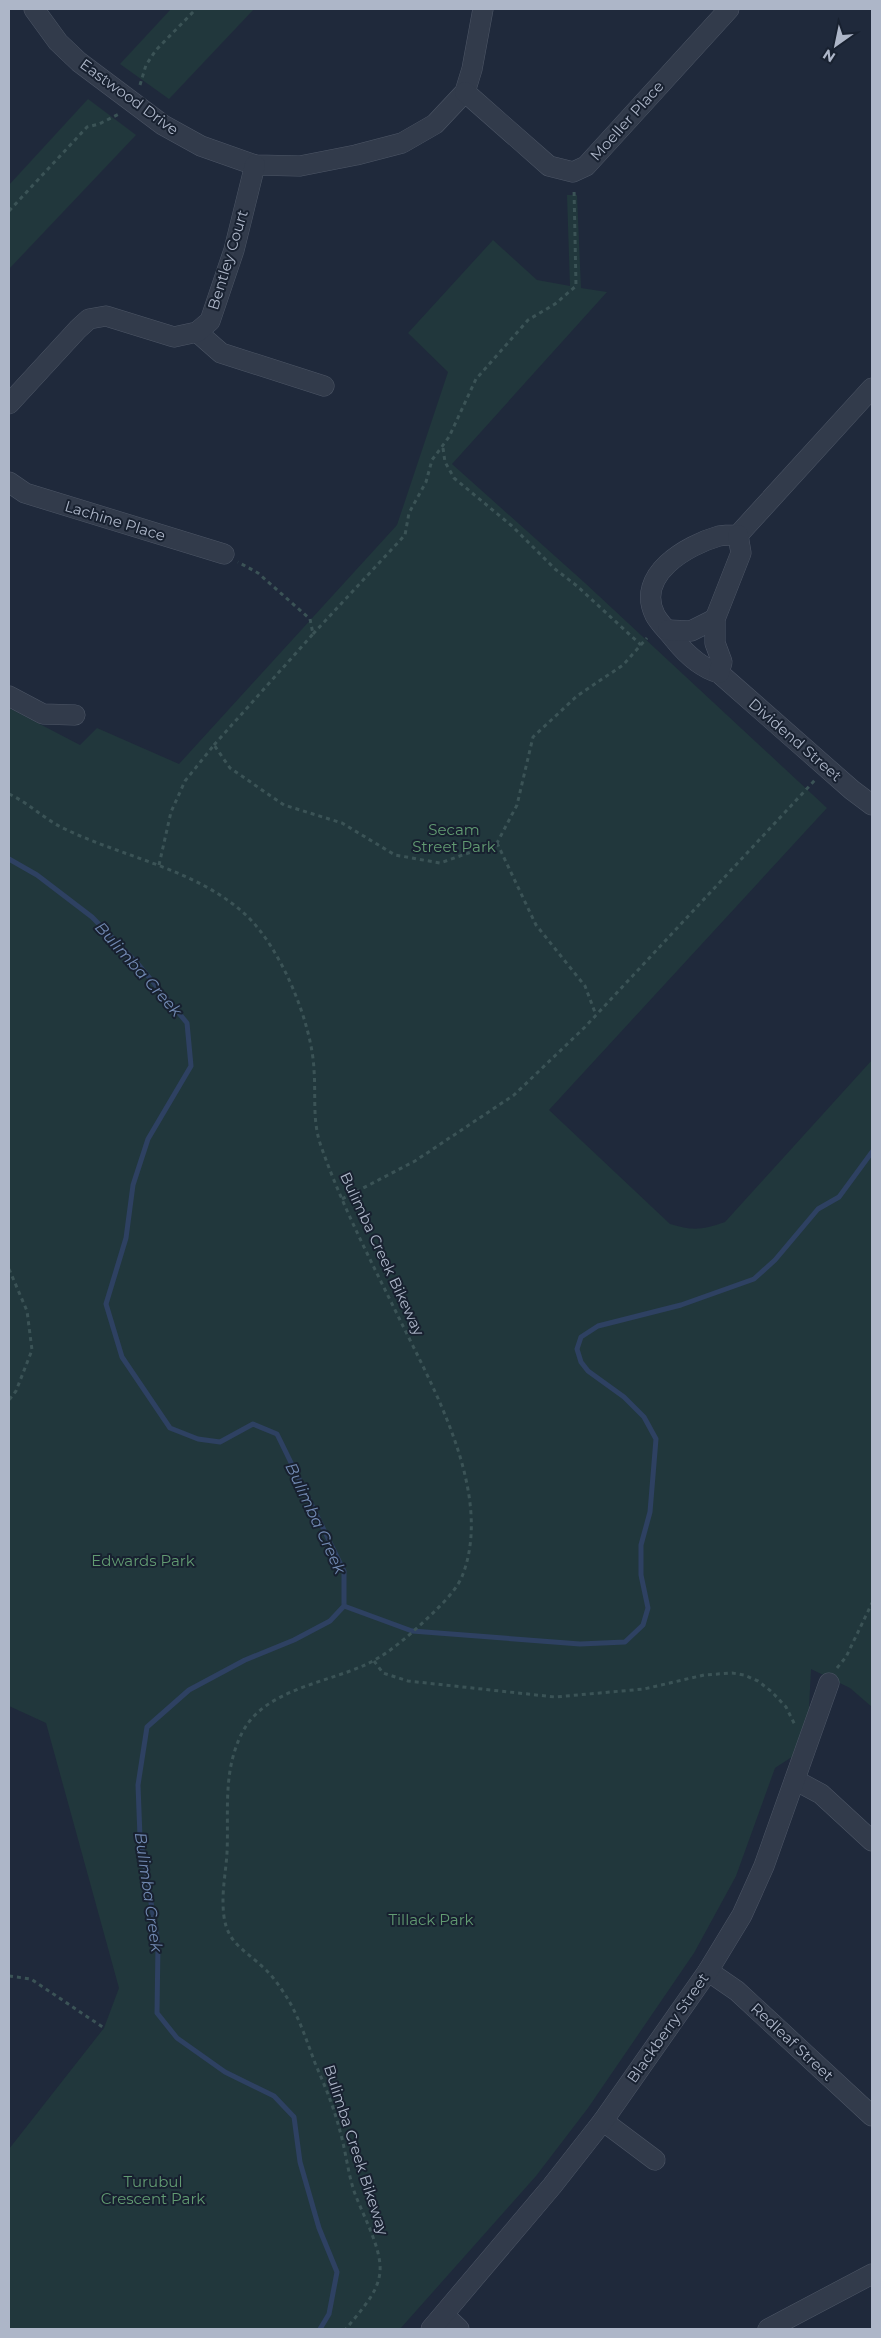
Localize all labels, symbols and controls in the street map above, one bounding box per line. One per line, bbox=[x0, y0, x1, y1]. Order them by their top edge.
north arrow bbox=[811, 20, 861, 70]
text: N bbox=[819, 45, 839, 67]
street label: Eastwood Drive bbox=[76, 54, 182, 139]
street label: Moeller Place bbox=[586, 77, 667, 165]
street label: Bentley Court bbox=[203, 207, 252, 312]
street label: Lachine Place bbox=[62, 496, 168, 545]
street label: Dividend Street bbox=[745, 694, 846, 785]
park label: Secam Street Park bbox=[412, 820, 496, 856]
water label: Bulimba Creek bbox=[91, 918, 187, 1022]
street label: Bulimba Creek Bikeway bbox=[336, 1169, 429, 1339]
water label: Bulimba Creek bbox=[281, 1459, 350, 1578]
park label: Edwards Park bbox=[91, 1551, 195, 1570]
water label: Bulimba Creek bbox=[131, 1831, 167, 1955]
park label: Tillack Park bbox=[388, 1910, 474, 1929]
street label: Blackberry Street bbox=[623, 1969, 713, 2086]
street label: Redleaf Street bbox=[747, 1998, 838, 2085]
street label: Bulimba Creek Bikeway bbox=[320, 2062, 393, 2238]
park label: Turubul Crescent Park bbox=[101, 2172, 205, 2208]

